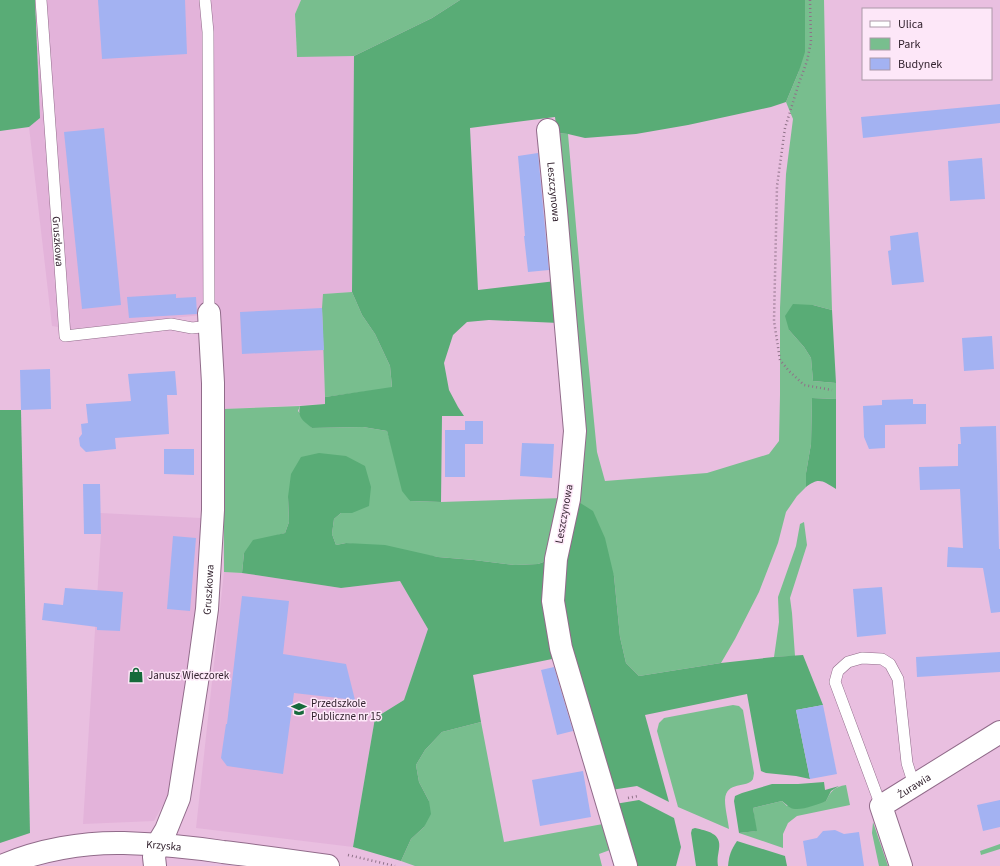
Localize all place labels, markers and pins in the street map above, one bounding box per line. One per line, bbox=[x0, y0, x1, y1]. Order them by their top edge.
shop icon: Janusz Wieczorek bbox=[127, 666, 145, 684]
place label: Janusz Wieczorek bbox=[148, 668, 230, 683]
place label: Przedszkole Publiczne nr 15 bbox=[311, 696, 381, 724]
school or university icon: Przedszkole Publiczne nr 15 bbox=[290, 700, 308, 718]

